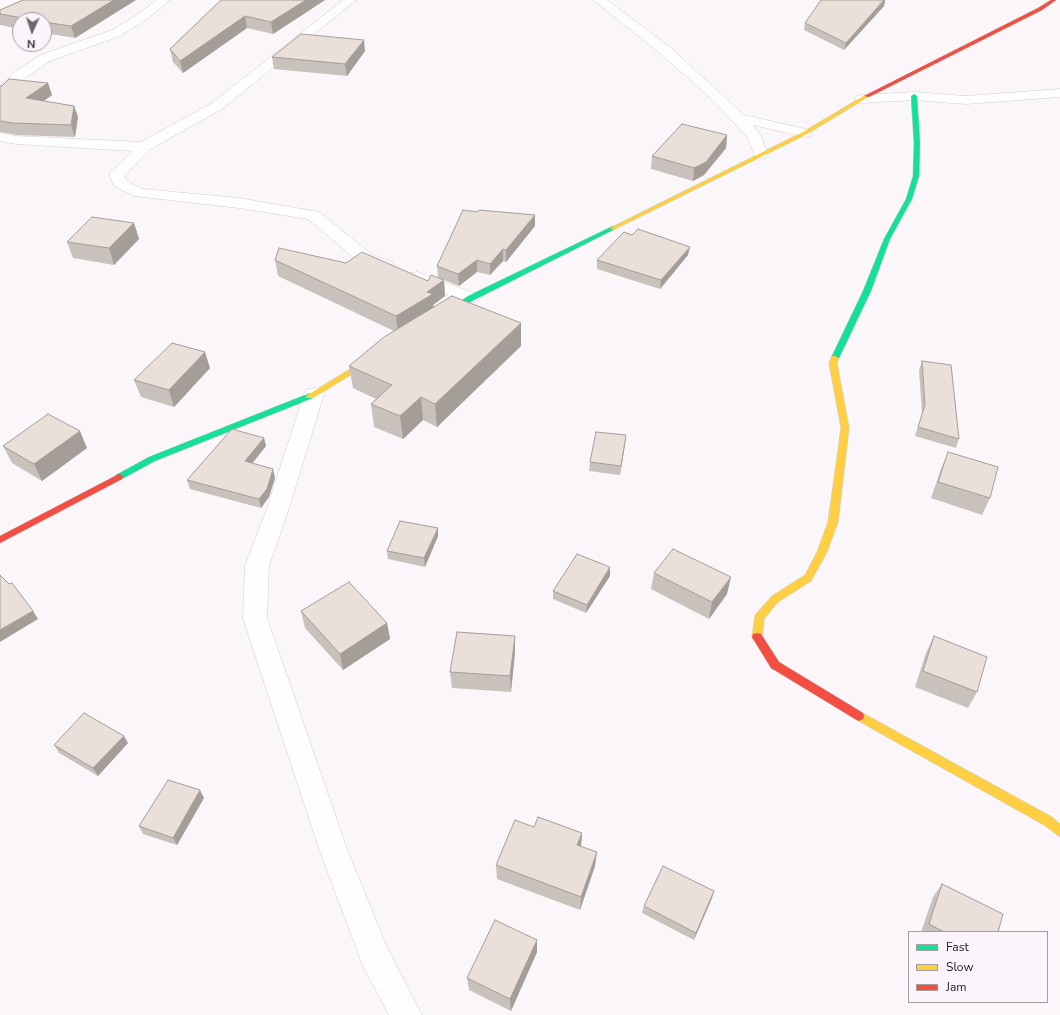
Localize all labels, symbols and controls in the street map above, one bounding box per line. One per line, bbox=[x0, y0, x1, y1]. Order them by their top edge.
north arrow bbox=[12, 12, 52, 52]
text: N bbox=[27, 36, 36, 51]
legend bbox=[908, 931, 1048, 1003]
text: Fast bbox=[946, 939, 969, 955]
text: Slow bbox=[946, 959, 974, 975]
text: Jam bbox=[946, 979, 967, 995]

